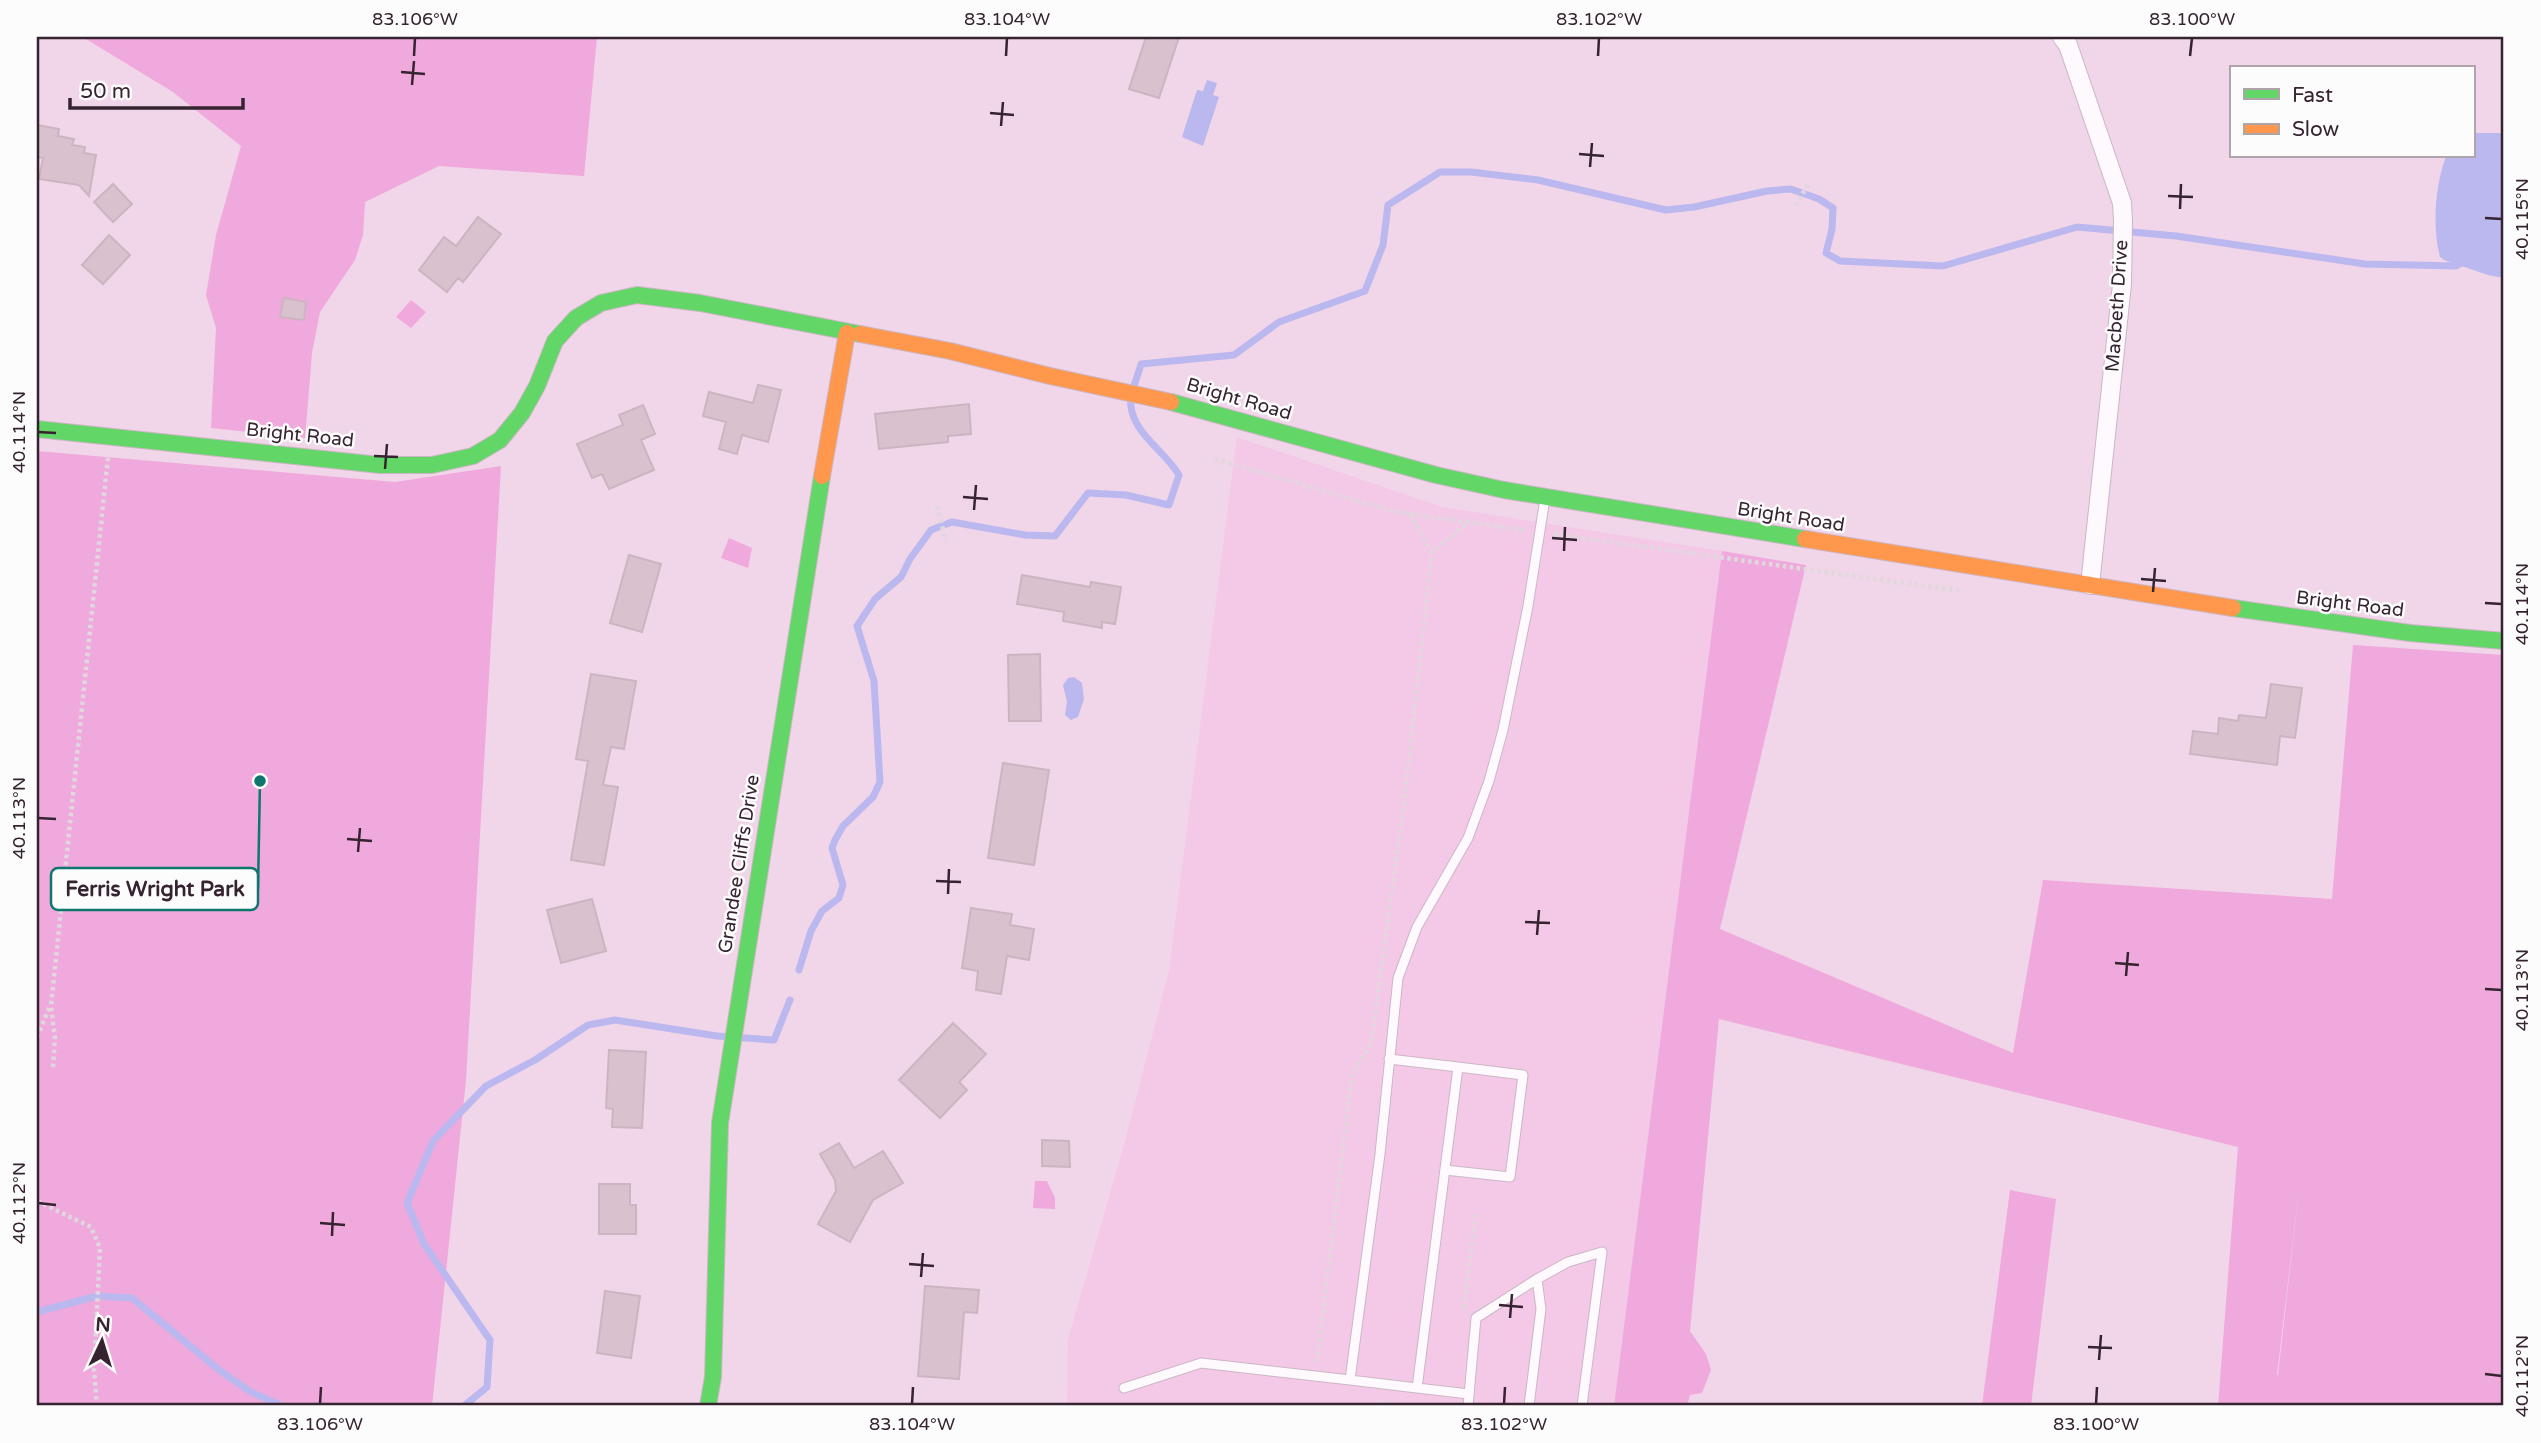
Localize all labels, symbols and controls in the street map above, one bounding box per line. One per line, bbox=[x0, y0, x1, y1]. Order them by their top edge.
text: 83.106°W bbox=[372, 8, 458, 30]
text: 83.104°W bbox=[964, 8, 1050, 30]
text: 83.102°W bbox=[1556, 8, 1642, 30]
text: 83.100°W bbox=[2149, 8, 2235, 30]
scale bar bbox=[70, 66, 243, 110]
legend bbox=[2230, 66, 2474, 158]
text: 50 m bbox=[80, 79, 131, 104]
text: Fast bbox=[2292, 83, 2333, 108]
text: Slow bbox=[2292, 117, 2340, 142]
text: 40.115°N bbox=[2511, 178, 2533, 260]
street label: Macbeth Drive bbox=[2101, 239, 2133, 373]
street label: Bright Road bbox=[1184, 373, 1294, 425]
text: 40.114°N bbox=[8, 391, 30, 473]
street label: Bright Road bbox=[245, 418, 355, 452]
street label: Bright Road bbox=[1736, 498, 1846, 536]
text: 40.114°N bbox=[2511, 563, 2533, 645]
street label: Bright Road bbox=[2295, 586, 2405, 622]
street label: Grandee Cliffs Drive bbox=[714, 773, 764, 955]
text: 40.113°N bbox=[8, 777, 30, 859]
callout: Ferris Wright Park bbox=[51, 868, 258, 910]
text: Ferris Wright Park bbox=[65, 877, 245, 902]
text: 40.113°N bbox=[2511, 949, 2533, 1031]
text: 40.112°N bbox=[8, 1162, 30, 1244]
north arrow bbox=[66, 1306, 136, 1376]
text: N bbox=[95, 1314, 111, 1337]
text: 40.112°N bbox=[2511, 1335, 2533, 1417]
text: 83.106°W bbox=[277, 1413, 363, 1435]
text: 83.104°W bbox=[869, 1413, 955, 1435]
text: 83.102°W bbox=[1461, 1413, 1547, 1435]
text: 83.100°W bbox=[2053, 1413, 2139, 1435]

